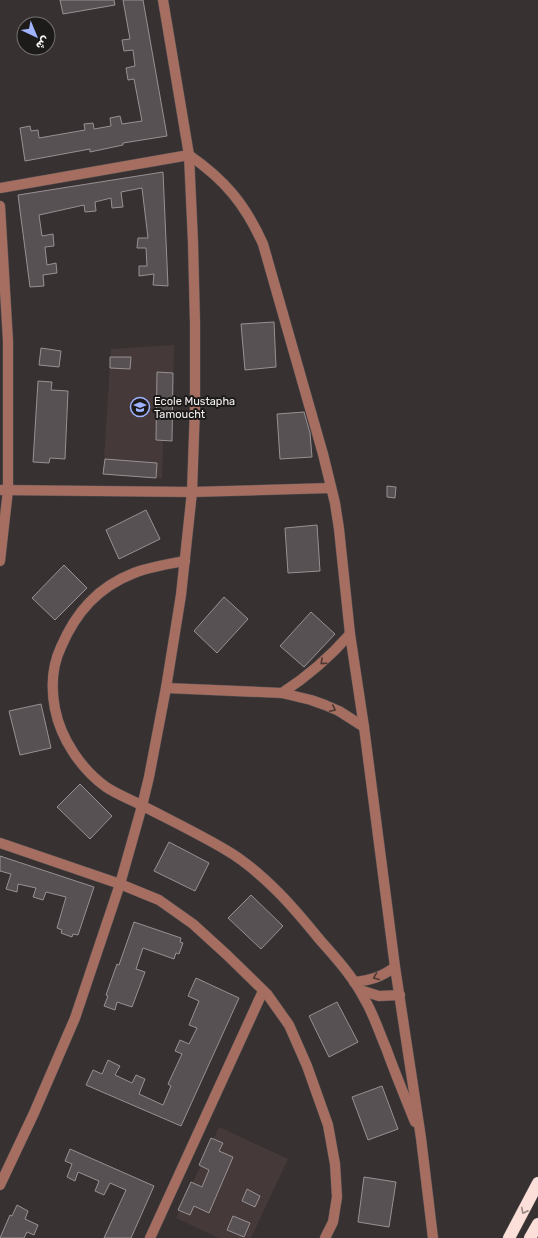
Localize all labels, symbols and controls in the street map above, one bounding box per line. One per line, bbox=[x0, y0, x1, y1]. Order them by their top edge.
north arrow bbox=[16, 16, 56, 56]
text: ش bbox=[33, 33, 52, 52]
place label: Ecole Mustapha Tamoucht bbox=[154, 395, 235, 421]
school or university icon: Ecole Mustapha Tamoucht bbox=[129, 396, 151, 418]
one-way arrow bbox=[320, 658, 328, 665]
one-way arrow bbox=[328, 704, 336, 712]
one-way arrow bbox=[372, 973, 379, 981]
one-way arrow bbox=[521, 1207, 529, 1214]

